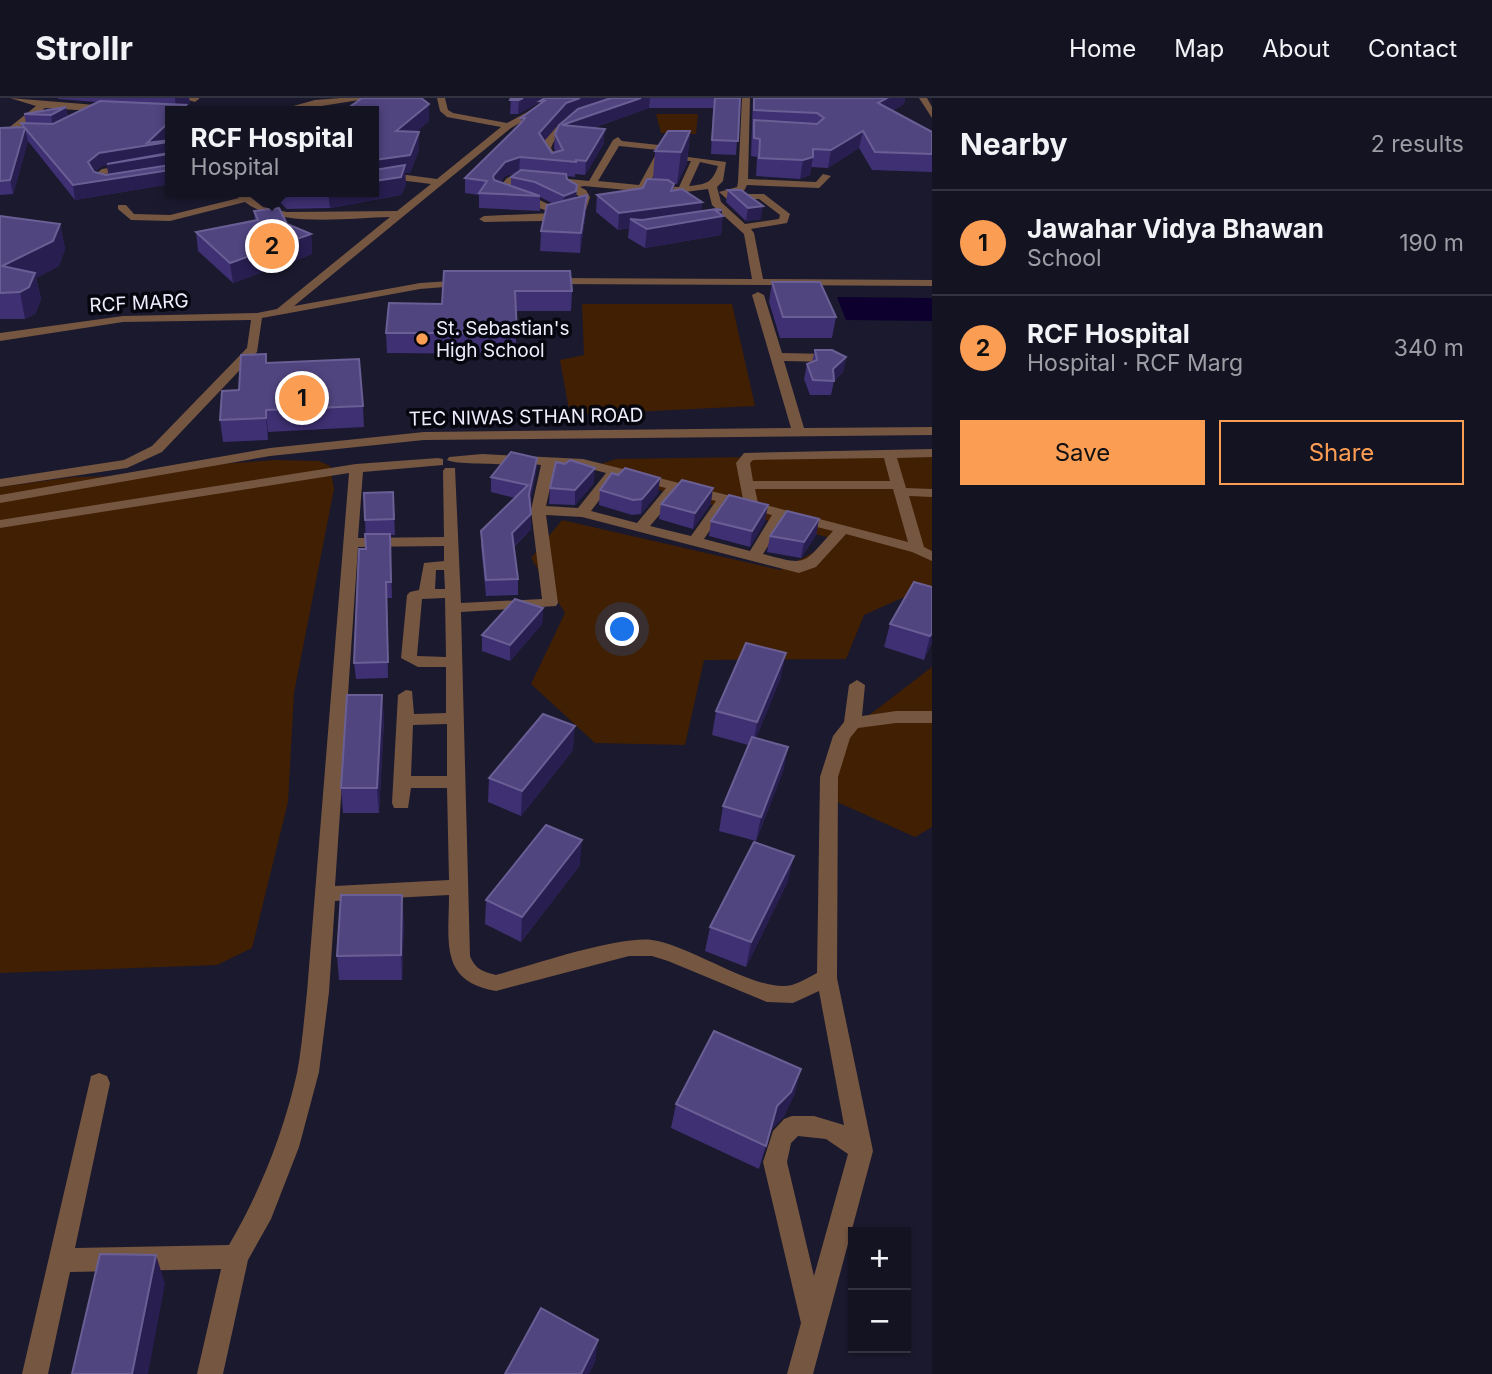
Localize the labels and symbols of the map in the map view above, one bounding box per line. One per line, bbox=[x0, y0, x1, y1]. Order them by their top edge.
pin: 2 bbox=[249, 220, 295, 272]
street label: RCF MARG bbox=[89, 289, 189, 317]
place label: St. Sebastian's High School bbox=[436, 317, 569, 362]
marker: St. Sebastian's High School bbox=[414, 331, 430, 347]
pin: 1 bbox=[279, 372, 325, 424]
street label: TEC NIWAS STHAN ROAD bbox=[408, 403, 644, 431]
your location bbox=[605, 612, 639, 646]

